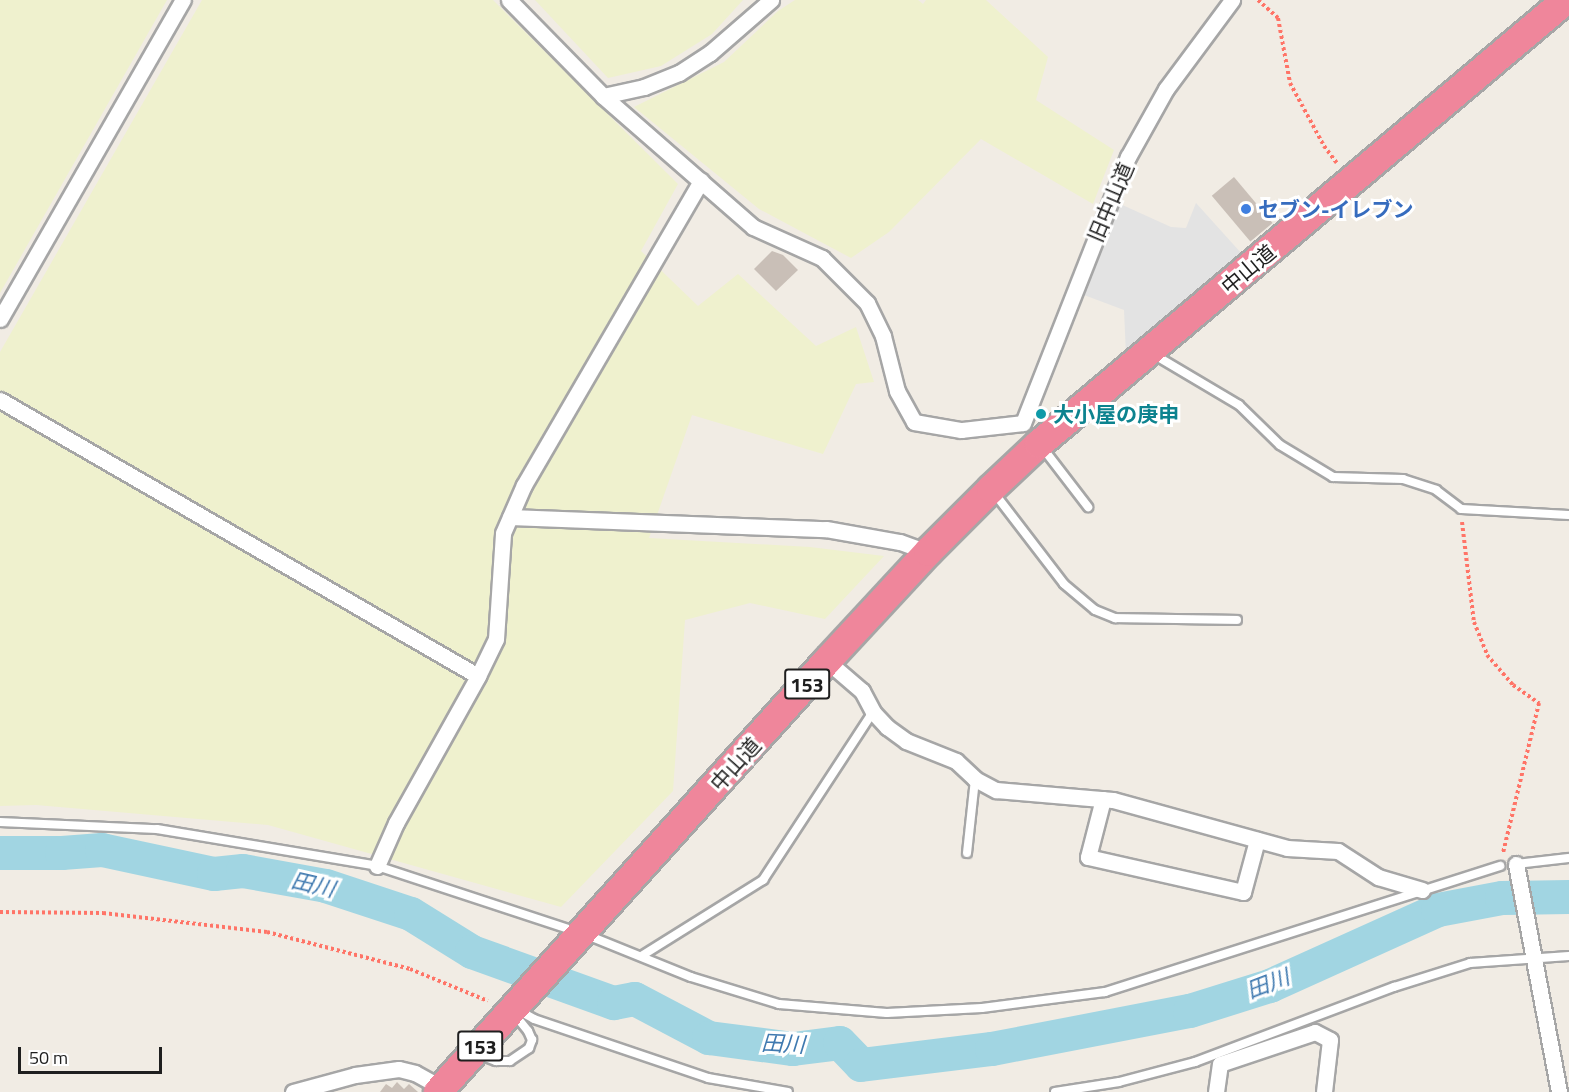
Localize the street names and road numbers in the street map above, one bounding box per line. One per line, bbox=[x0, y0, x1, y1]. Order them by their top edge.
street label: 旧中山道 bbox=[1082, 158, 1138, 246]
street label: 中山道 bbox=[1216, 239, 1280, 299]
road number: 153 bbox=[783, 667, 831, 701]
street label: 中山道 bbox=[705, 732, 765, 796]
road number: 153 bbox=[456, 1029, 504, 1063]

